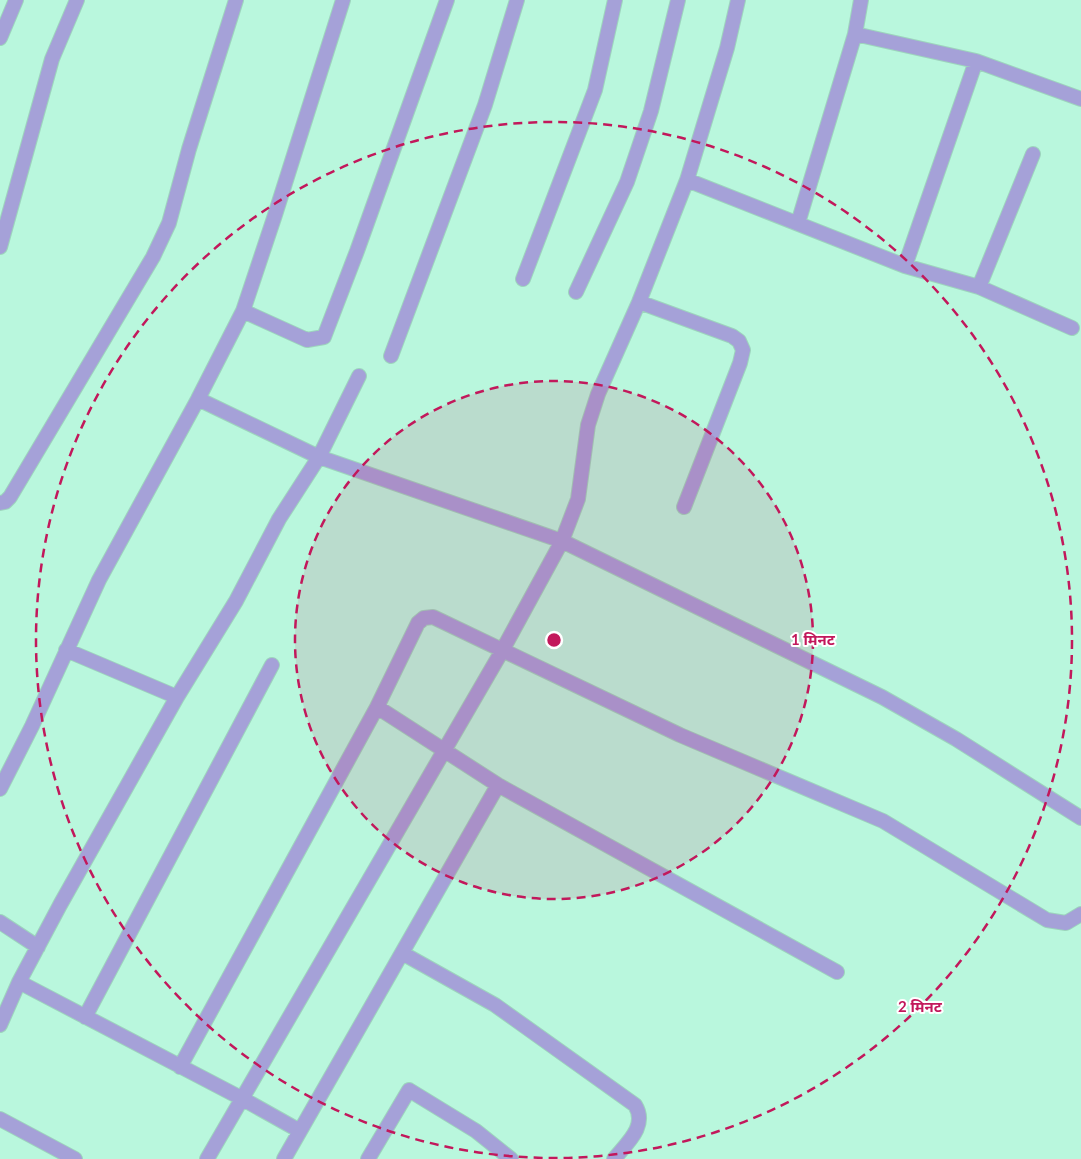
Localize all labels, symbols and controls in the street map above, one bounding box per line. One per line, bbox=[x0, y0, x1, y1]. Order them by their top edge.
text: 1 मिनट bbox=[791, 630, 836, 648]
centre of rings bbox=[545, 631, 563, 649]
text: 2 मिनट bbox=[898, 997, 943, 1015]

